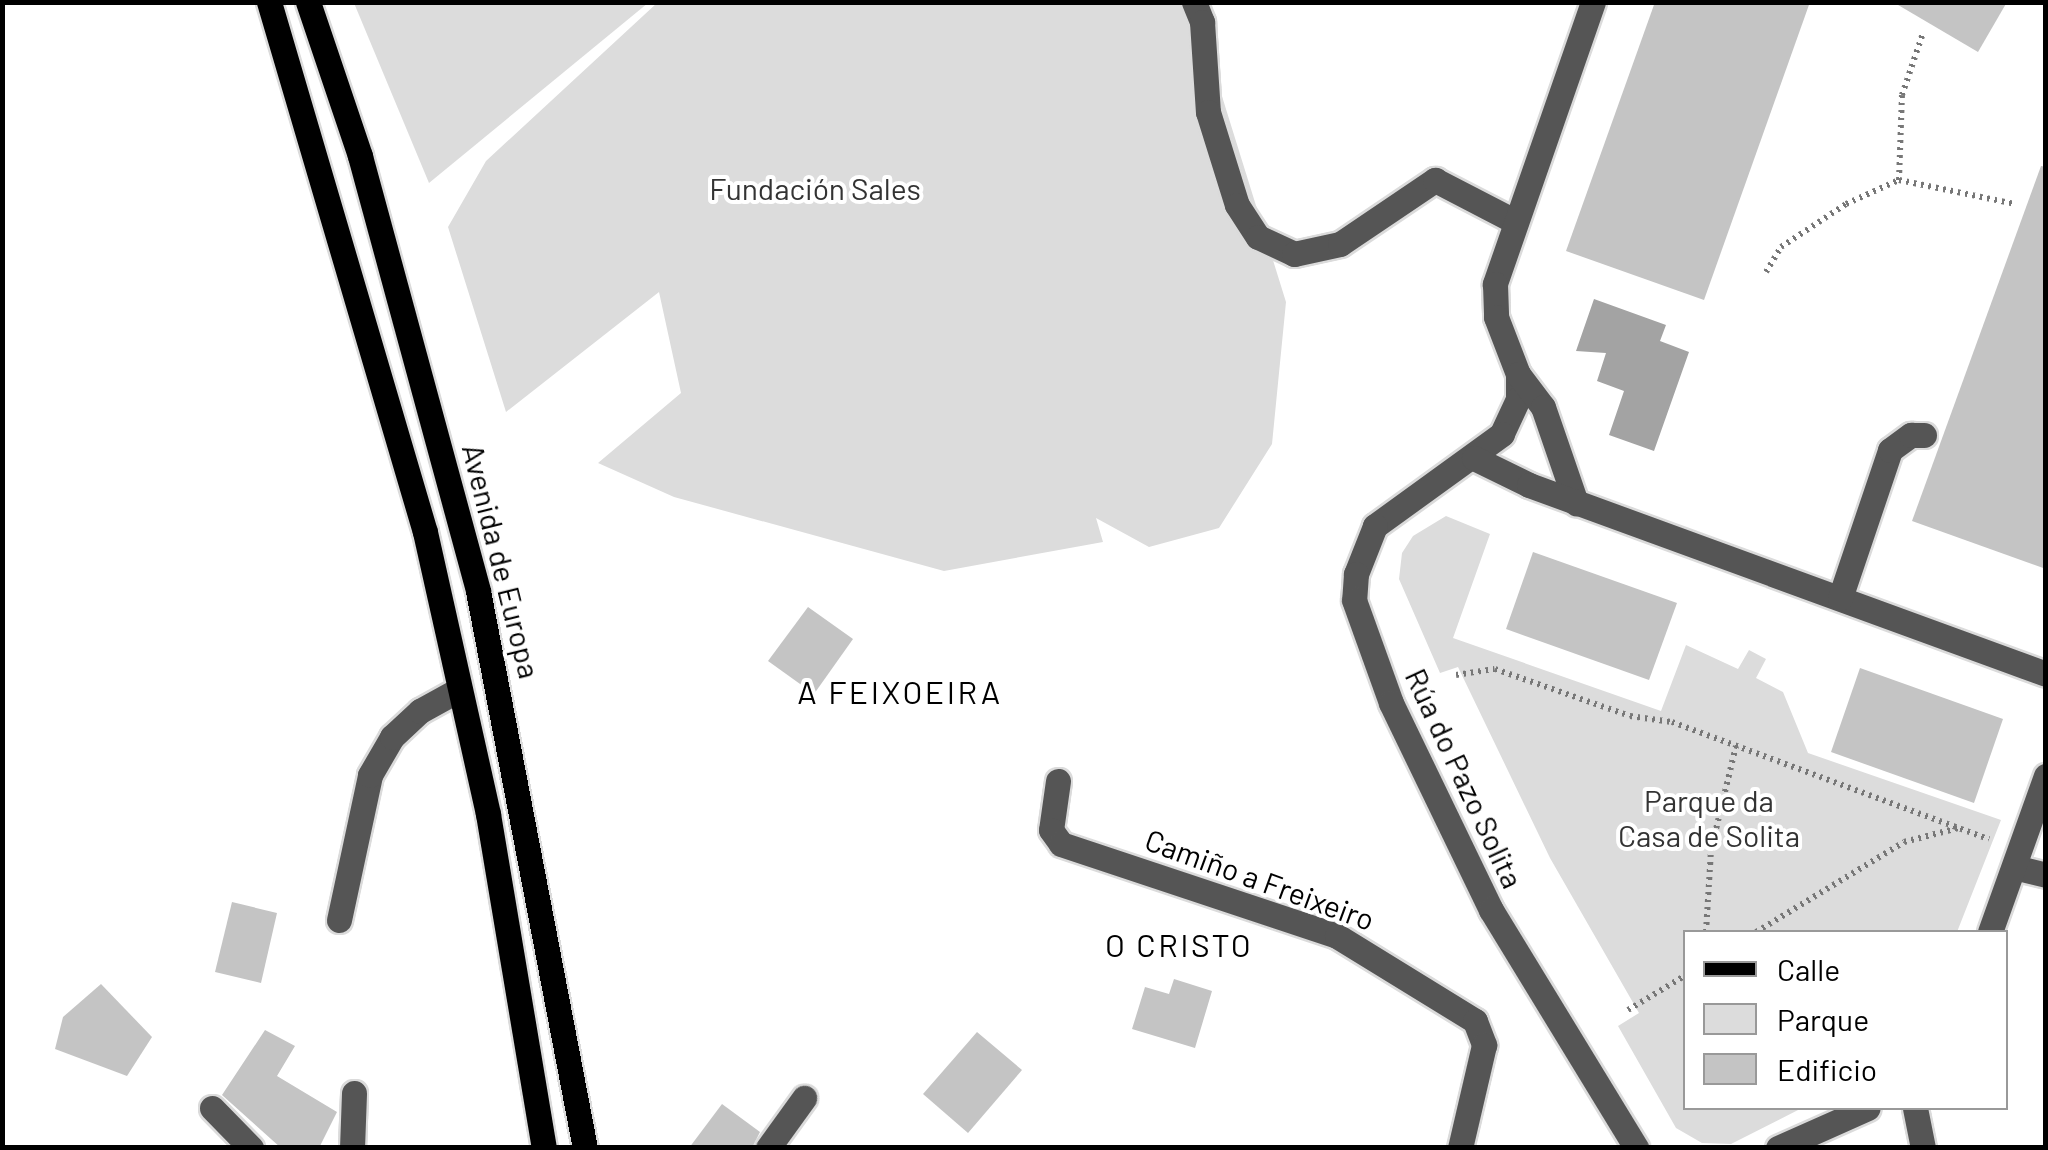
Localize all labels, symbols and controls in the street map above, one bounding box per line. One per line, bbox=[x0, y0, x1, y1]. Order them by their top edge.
park label: Fundación Sales bbox=[709, 170, 921, 206]
street label: Avenida de Europa bbox=[455, 440, 549, 682]
street label: Rúa do Pazo Solita bbox=[1398, 663, 1532, 893]
district label: A FEIXOEIRA bbox=[797, 672, 1003, 710]
park label: Parque da Casa de Solita bbox=[1618, 782, 1800, 852]
street label: Camiño a Freixeiro bbox=[1141, 821, 1379, 937]
district label: O CRISTO bbox=[1105, 925, 1253, 963]
legend bbox=[1683, 930, 2008, 1110]
text: Calle bbox=[1777, 951, 1840, 987]
text: Parque bbox=[1777, 1001, 1869, 1037]
text: Edificio bbox=[1777, 1051, 1877, 1087]

